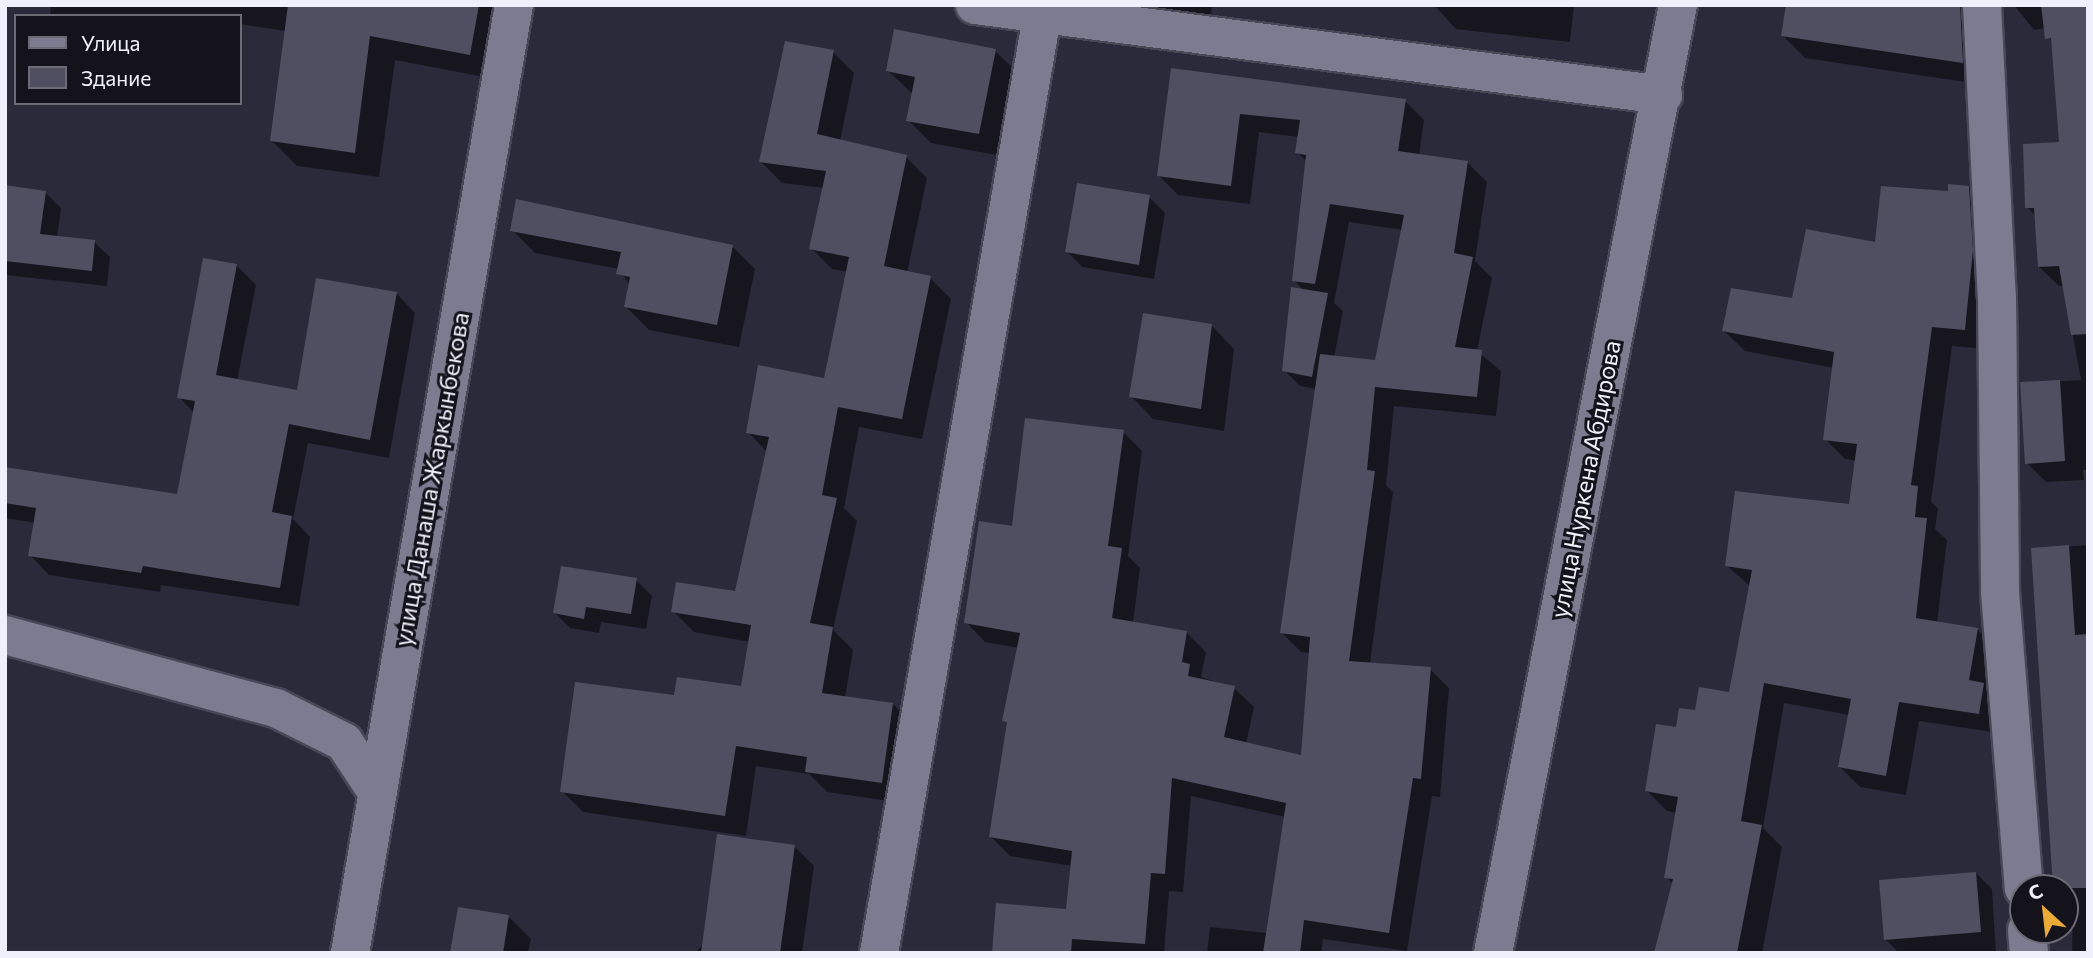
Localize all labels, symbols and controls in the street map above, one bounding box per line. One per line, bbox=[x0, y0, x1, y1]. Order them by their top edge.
legend bbox=[14, 14, 242, 105]
text: Улица bbox=[81, 30, 140, 55]
text: Здание bbox=[81, 65, 151, 90]
street label: улица Данаша Жаркынбекова bbox=[387, 310, 475, 648]
street label: улица Нуркена Абдирова bbox=[1544, 338, 1626, 620]
north arrow bbox=[2009, 874, 2079, 944]
text: С bbox=[2024, 878, 2046, 905]

